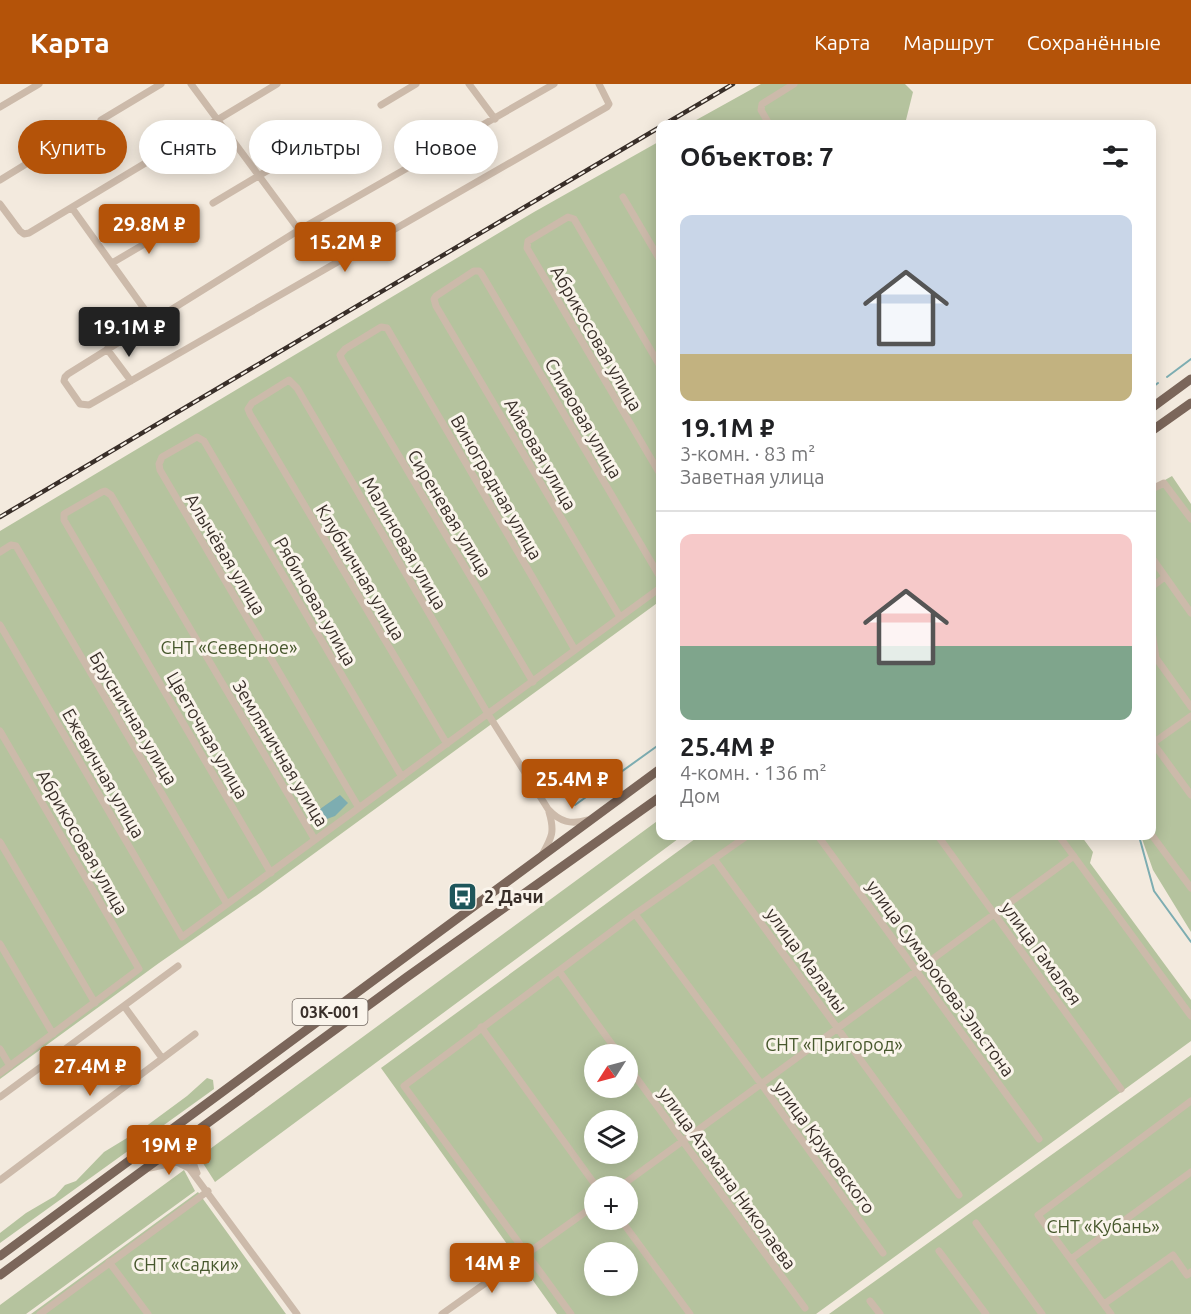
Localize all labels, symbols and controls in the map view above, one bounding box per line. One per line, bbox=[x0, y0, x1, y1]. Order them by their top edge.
text: Карта bbox=[30, 27, 110, 58]
text: Карта bbox=[814, 30, 870, 54]
text: Маршрут bbox=[903, 30, 994, 54]
text: Сохранённые bbox=[1027, 30, 1161, 54]
chip: Купить bbox=[18, 120, 127, 174]
chip: Снять bbox=[139, 120, 237, 174]
chip: Фильтры bbox=[249, 120, 382, 174]
chip: Новое bbox=[394, 120, 498, 174]
icon: filters bbox=[1099, 140, 1132, 173]
text: Объектов: 7 bbox=[680, 142, 834, 171]
pin: 29.8M ₽ bbox=[94, 204, 204, 255]
text: 29.8M ₽ bbox=[113, 212, 185, 235]
pin: 15.2M ₽ bbox=[290, 222, 400, 273]
text: 15.2M ₽ bbox=[309, 230, 381, 253]
icon: home bbox=[852, 254, 960, 362]
street label: Абрикосовая улица bbox=[547, 262, 647, 414]
pin: 19.1M ₽ bbox=[74, 307, 184, 358]
text: 19.1M ₽ bbox=[93, 315, 165, 338]
street label: Сливовая улица bbox=[542, 354, 626, 482]
street label: Айвовая улица bbox=[501, 395, 581, 513]
street label: Виноградная улица bbox=[447, 411, 547, 563]
text: 19.1M ₽ bbox=[680, 413, 774, 442]
text: 3-комн. · 83 m² bbox=[680, 442, 815, 465]
street label: Сиреневая улица bbox=[404, 446, 496, 580]
text: Заветная улица bbox=[680, 465, 825, 488]
street label: Малиновая улица bbox=[359, 473, 451, 613]
street label: Алычёвая улица bbox=[182, 490, 270, 618]
street label: Клубничная улица bbox=[313, 501, 409, 643]
street label: Рябиновая улица bbox=[271, 533, 361, 669]
icon: home bbox=[852, 573, 960, 681]
park label: СНТ «Северное» bbox=[161, 637, 297, 657]
street label: Брусничная улица bbox=[86, 648, 182, 788]
street label: Цветочная улица bbox=[164, 668, 252, 802]
street label: Земляничная улица bbox=[229, 676, 333, 830]
street label: Ежевичная улица bbox=[59, 705, 149, 841]
text: 25.4M ₽ bbox=[680, 732, 774, 761]
pin: 25.4M ₽ bbox=[517, 759, 627, 810]
text: 4-комн. · 136 m² bbox=[680, 761, 827, 784]
street label: Абрикосовая улица bbox=[33, 766, 133, 918]
text: 25.4M ₽ bbox=[536, 767, 608, 790]
text: Дом bbox=[680, 784, 720, 807]
street label: улица Сумарокова-Эльстона bbox=[863, 876, 1019, 1080]
bus stop icon: 2 Дачи bbox=[447, 880, 479, 912]
place label: 2 Дачи bbox=[484, 886, 543, 906]
street label: улица Гамалея bbox=[998, 898, 1086, 1008]
street label: улица Маламы bbox=[762, 904, 852, 1016]
road number: 03К-001 bbox=[292, 999, 368, 1025]
park label: СНТ «Пригород» bbox=[765, 1034, 903, 1054]
north arrow bbox=[584, 1044, 638, 1098]
map controls bbox=[584, 1044, 638, 1296]
pin: 27.4M ₽ bbox=[35, 1046, 145, 1097]
text: 27.4M ₽ bbox=[54, 1054, 126, 1077]
street label: улица Круковского bbox=[770, 1077, 880, 1217]
street label: улица Атамана Николаева bbox=[655, 1083, 801, 1273]
button: layers bbox=[584, 1110, 638, 1164]
pin: 19M ₽ bbox=[127, 1125, 211, 1176]
text: 19M ₽ bbox=[141, 1133, 197, 1156]
button: + bbox=[584, 1176, 638, 1230]
park label: СНТ «Кубань» bbox=[1046, 1216, 1160, 1236]
button: − bbox=[584, 1242, 638, 1296]
pin: 14M ₽ bbox=[450, 1243, 534, 1294]
text: 14M ₽ bbox=[464, 1251, 520, 1274]
park label: СНТ «Садки» bbox=[133, 1254, 239, 1274]

